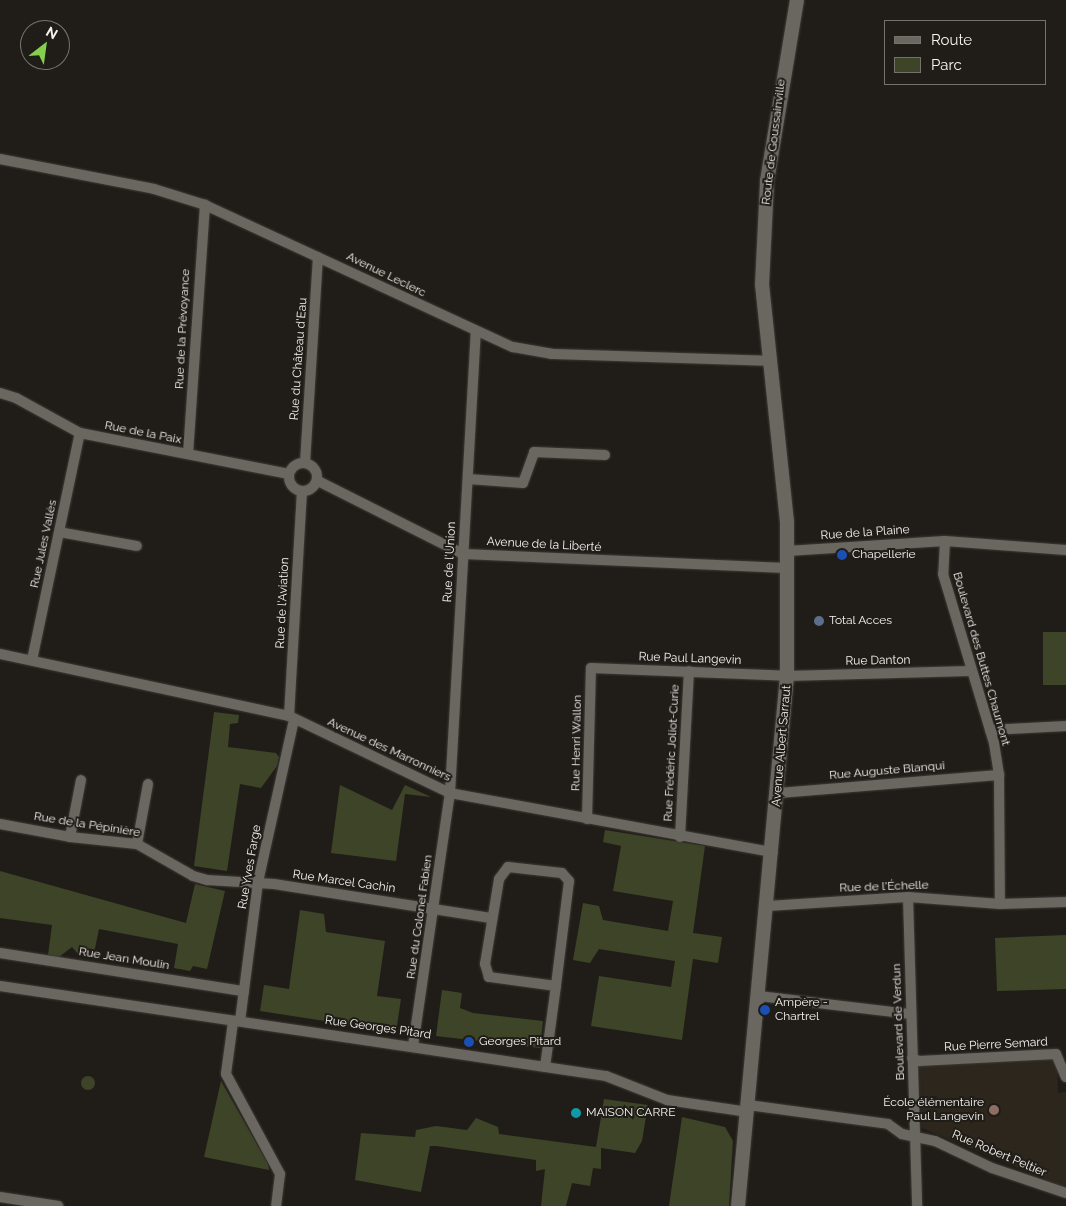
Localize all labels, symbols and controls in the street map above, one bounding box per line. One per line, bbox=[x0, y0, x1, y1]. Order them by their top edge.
north arrow bbox=[20, 20, 70, 70]
legend bbox=[884, 20, 1046, 85]
text: N bbox=[43, 23, 61, 42]
text: Route bbox=[931, 31, 972, 49]
text: Parc bbox=[931, 56, 962, 74]
street label: Route de Goussainville bbox=[759, 78, 789, 206]
street label: Avenue Leclerc bbox=[344, 250, 428, 300]
street label: Rue de la Prévoyance bbox=[173, 269, 193, 389]
street label: Rue du Château d'Eau bbox=[288, 297, 310, 421]
street label: Rue de la Paix bbox=[103, 418, 183, 448]
street label: Rue Jules Vallès bbox=[28, 498, 60, 590]
street label: Rue de l'Union bbox=[441, 521, 459, 603]
street label: Rue de la Plaine bbox=[820, 523, 910, 543]
street label: Avenue de la Liberté bbox=[486, 535, 602, 555]
place label: Chapellerie bbox=[852, 548, 916, 562]
marker: Chapellerie bbox=[836, 549, 848, 561]
street label: Rue de l'Aviation bbox=[273, 557, 293, 649]
street label: Boulevard des Buttes Chaumont bbox=[949, 570, 1013, 748]
place label: Total Acces bbox=[829, 614, 893, 628]
marker: Total Acces bbox=[813, 615, 825, 627]
street label: Rue Paul Langevin bbox=[638, 650, 742, 668]
street label: Rue Danton bbox=[845, 653, 911, 669]
street label: Rue Frédéric Joliot-Curie bbox=[661, 684, 683, 822]
street label: Avenue Albert Sarraut bbox=[770, 685, 794, 807]
street label: Rue Henri Wallon bbox=[569, 694, 585, 792]
street label: Avenue des Marronniers bbox=[325, 715, 453, 785]
street label: Rue Auguste Blanqui bbox=[828, 759, 946, 783]
street label: Rue de la Pépinière bbox=[33, 809, 141, 841]
street label: Rue Yves Farge bbox=[235, 824, 265, 910]
street label: Rue du Colonel Fabien bbox=[404, 854, 436, 980]
street label: Rue Marcel Cachin bbox=[292, 868, 396, 896]
street label: Rue de l'Échelle bbox=[839, 878, 929, 896]
street label: Rue Jean Moulin bbox=[78, 945, 170, 973]
street label: Boulevard de Verdun bbox=[890, 963, 908, 1081]
place label: Ampère - Chartrel bbox=[775, 996, 828, 1024]
marker: Ampère - Chartrel bbox=[759, 1004, 771, 1016]
street label: Rue Georges Pitard bbox=[324, 1013, 432, 1043]
place label: Georges Pitard bbox=[479, 1035, 561, 1049]
street label: Rue Pierre Semard bbox=[944, 1035, 1048, 1055]
marker: Georges Pitard bbox=[463, 1036, 475, 1048]
place label: École élémentaire Paul Langevin bbox=[883, 1096, 984, 1124]
marker: École élémentaire Paul Langevin bbox=[988, 1104, 1000, 1116]
place label: MAISON CARRE bbox=[586, 1106, 675, 1120]
marker: MAISON CARRE bbox=[570, 1107, 582, 1119]
street label: Rue Robert Peltier bbox=[950, 1128, 1048, 1180]

